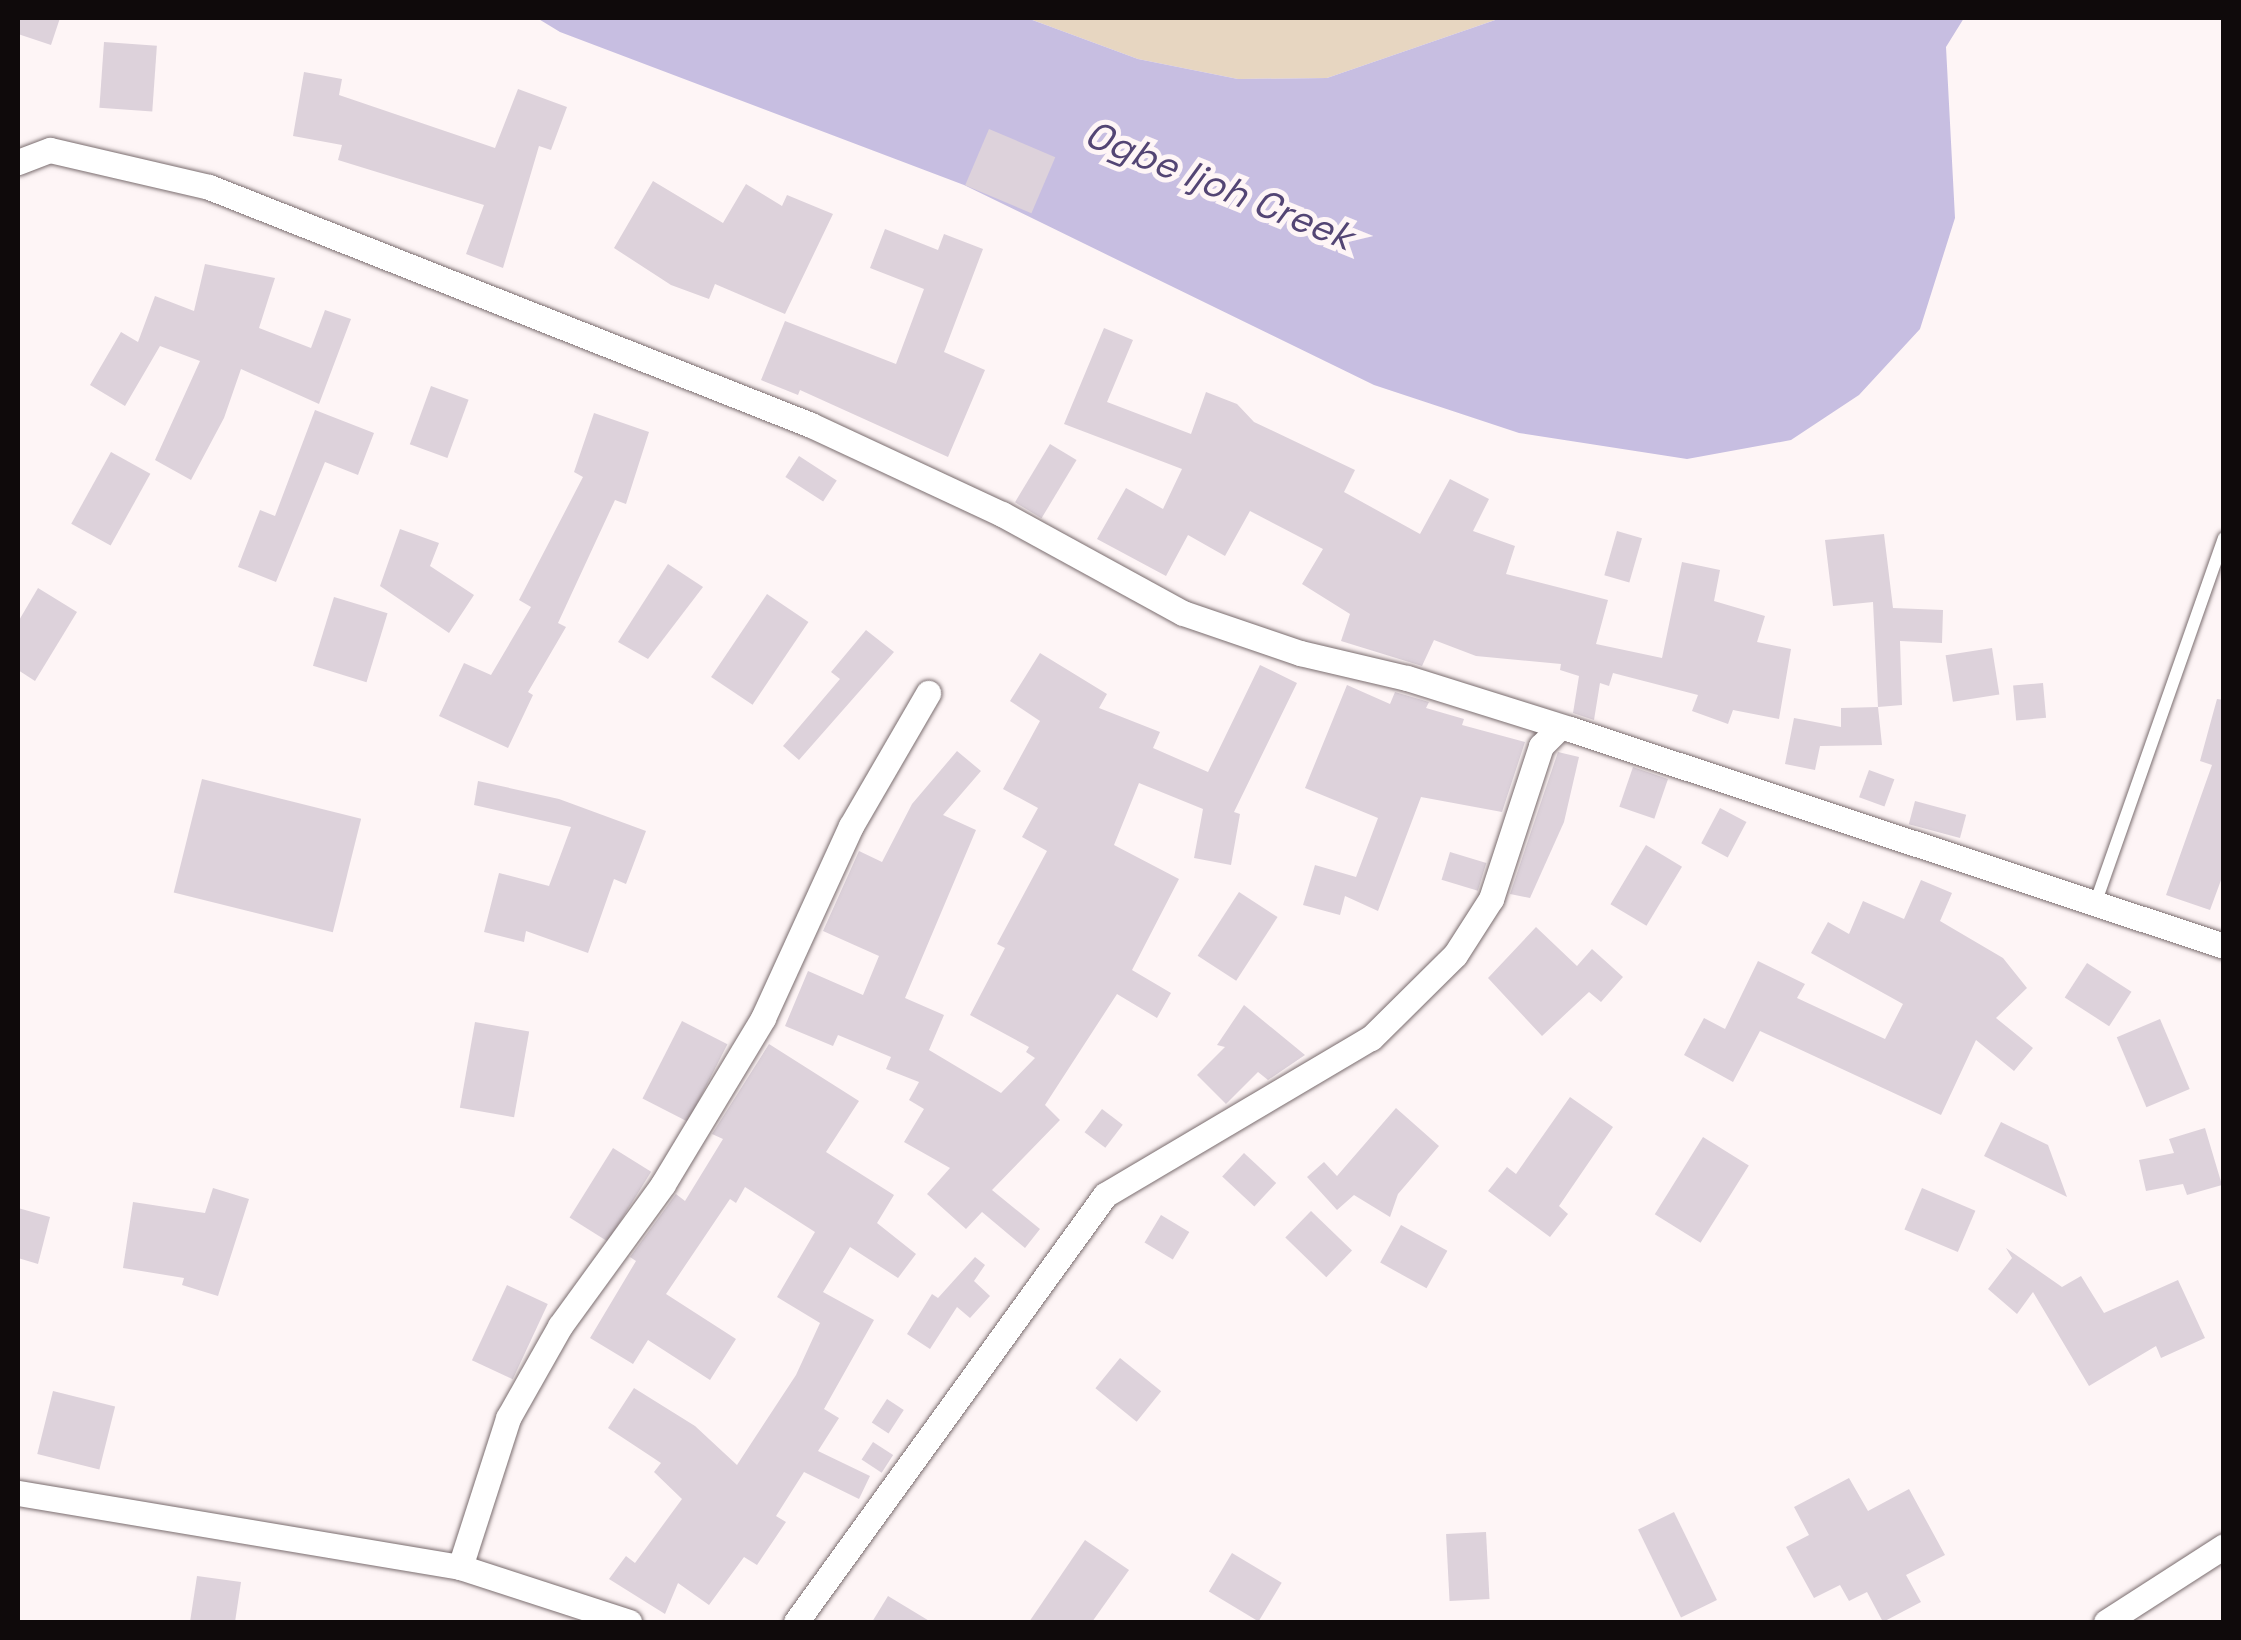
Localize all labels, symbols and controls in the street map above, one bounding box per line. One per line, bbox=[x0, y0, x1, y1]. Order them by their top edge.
water label: Ogbe Ijoh Creek bbox=[1078, 111, 1360, 261]

